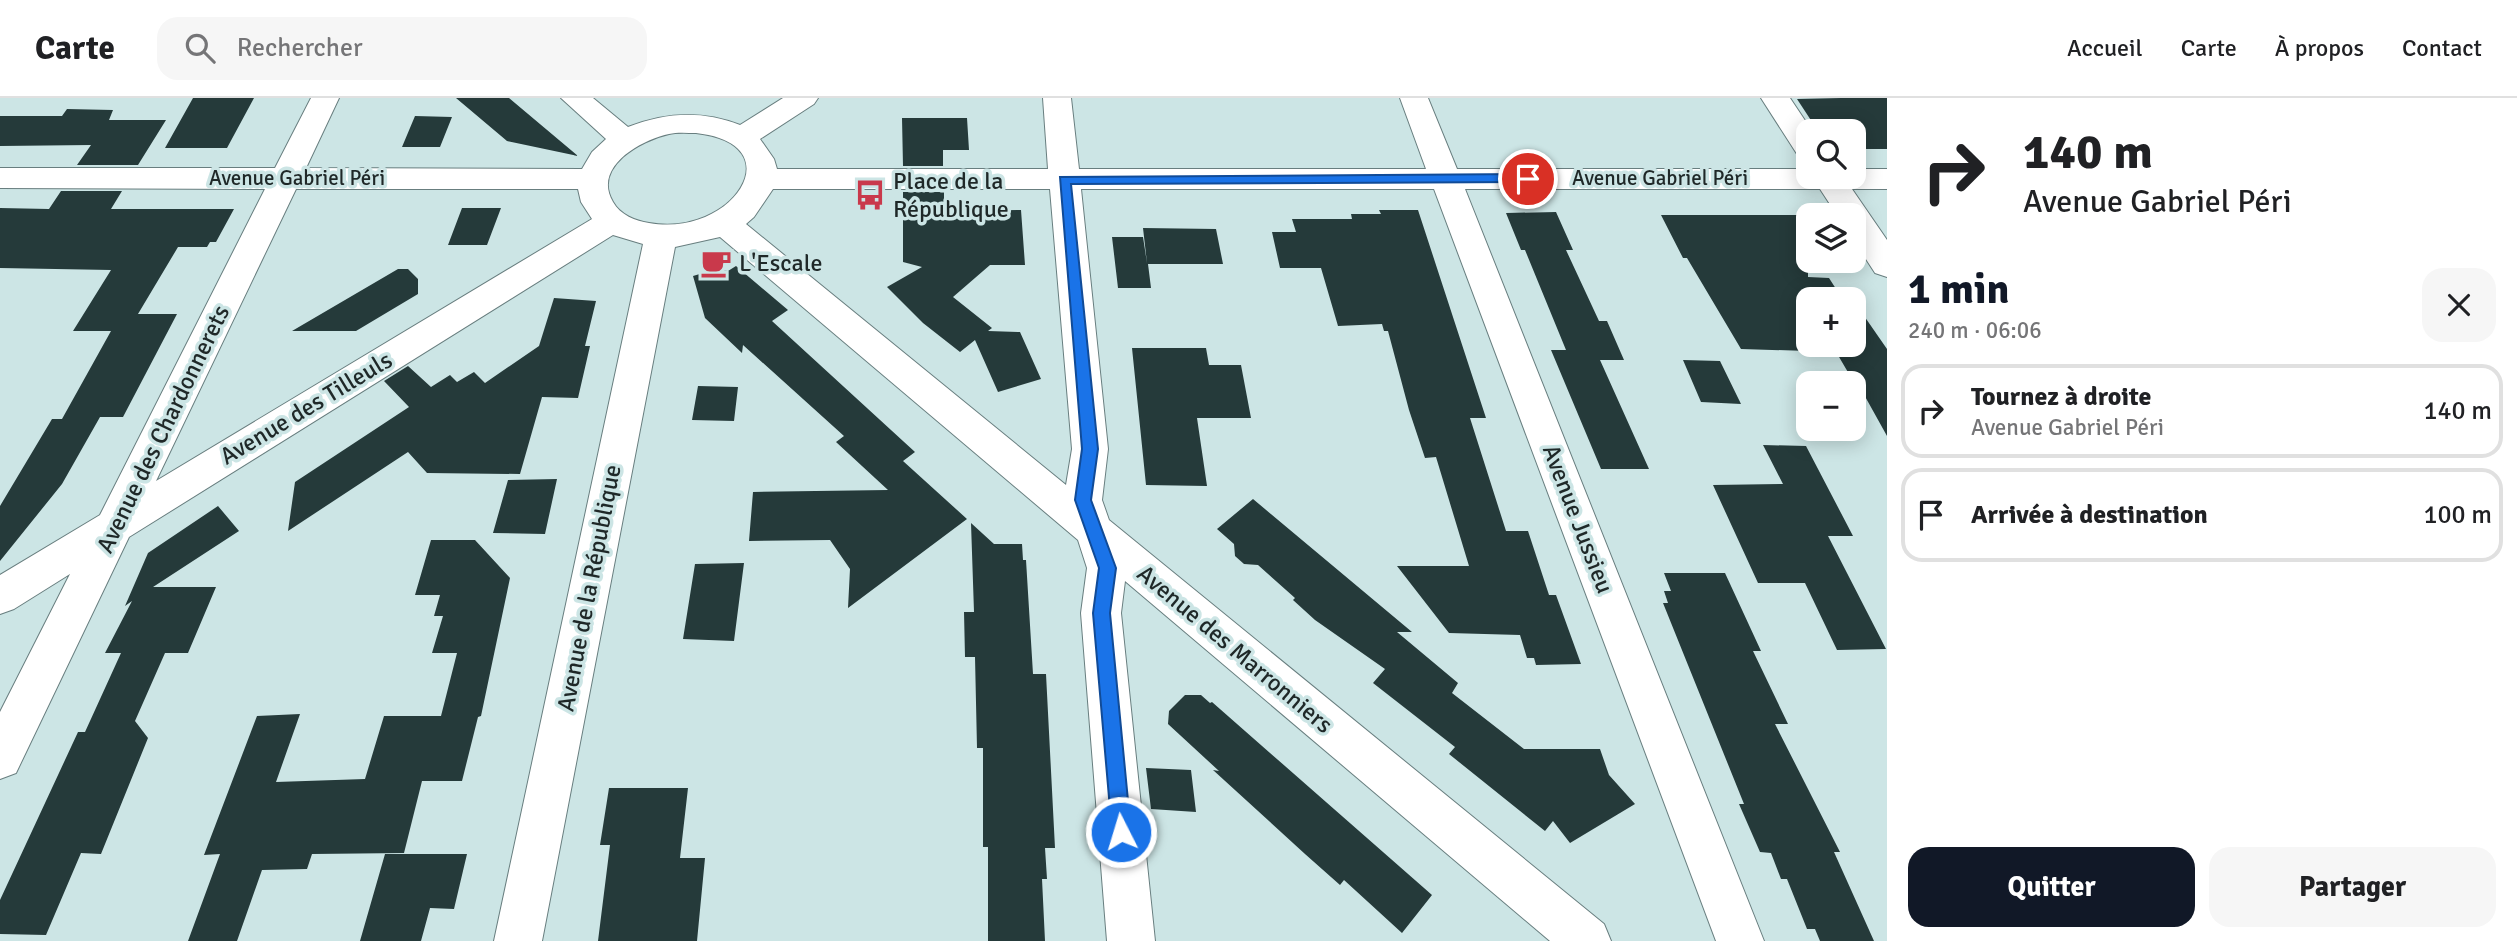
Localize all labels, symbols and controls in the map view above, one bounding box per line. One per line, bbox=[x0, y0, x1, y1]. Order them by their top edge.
search box bbox=[157, 17, 647, 80]
text: Carte bbox=[35, 28, 115, 69]
icon: search bbox=[181, 29, 219, 67]
text: Rechercher bbox=[237, 32, 363, 64]
text: Accueil bbox=[2067, 33, 2143, 63]
text: Carte bbox=[2181, 33, 2237, 63]
text: À propos bbox=[2275, 33, 2364, 63]
text: Contact bbox=[2402, 33, 2482, 63]
map controls bbox=[1796, 119, 1866, 441]
button: search bbox=[1796, 119, 1866, 189]
text: 140 m bbox=[2023, 122, 2153, 182]
icon: right bbox=[1908, 126, 1999, 217]
pin bbox=[1498, 149, 1558, 209]
icon: arrive bbox=[1509, 160, 1547, 198]
street label: Avenue Gabriel Péri bbox=[209, 165, 385, 191]
street label: Avenue Gabriel Péri bbox=[1572, 165, 1748, 191]
place label: Place de la République bbox=[893, 166, 1009, 224]
bus stop icon: Place de la République bbox=[853, 178, 887, 212]
text: Avenue Gabriel Péri bbox=[2023, 182, 2292, 221]
button: layers bbox=[1796, 203, 1866, 273]
cafe icon: L'Escale bbox=[699, 246, 733, 280]
place label: L'Escale bbox=[739, 248, 823, 278]
text: 1 min bbox=[1908, 264, 2009, 315]
button: close bbox=[2422, 268, 2496, 342]
button: + bbox=[1796, 287, 1866, 357]
street label: Avenue des Chardonnerets bbox=[90, 300, 236, 558]
text: 240 m · 06:06 bbox=[1908, 316, 2042, 345]
street label: Avenue des Tilleuls bbox=[214, 345, 398, 471]
button: − bbox=[1796, 371, 1866, 441]
text: Tournez à droite bbox=[1971, 381, 2151, 413]
icon: right bbox=[1912, 392, 1950, 430]
text: 140 m bbox=[2423, 395, 2492, 427]
text: Avenue Gabriel Péri bbox=[1971, 413, 2164, 442]
street label: Avenue Jussieu bbox=[1536, 440, 1620, 598]
street label: Avenue de la République bbox=[550, 462, 628, 714]
icon: arrive bbox=[1912, 496, 1950, 534]
text: Arrivée à destination bbox=[1971, 499, 2208, 531]
text: 100 m bbox=[2423, 499, 2492, 531]
street label: Avenue des Marronniers bbox=[1131, 558, 1339, 740]
position arrow bbox=[1084, 795, 1158, 869]
button: Quitter bbox=[1908, 847, 2195, 927]
button: Partager bbox=[2209, 847, 2496, 927]

